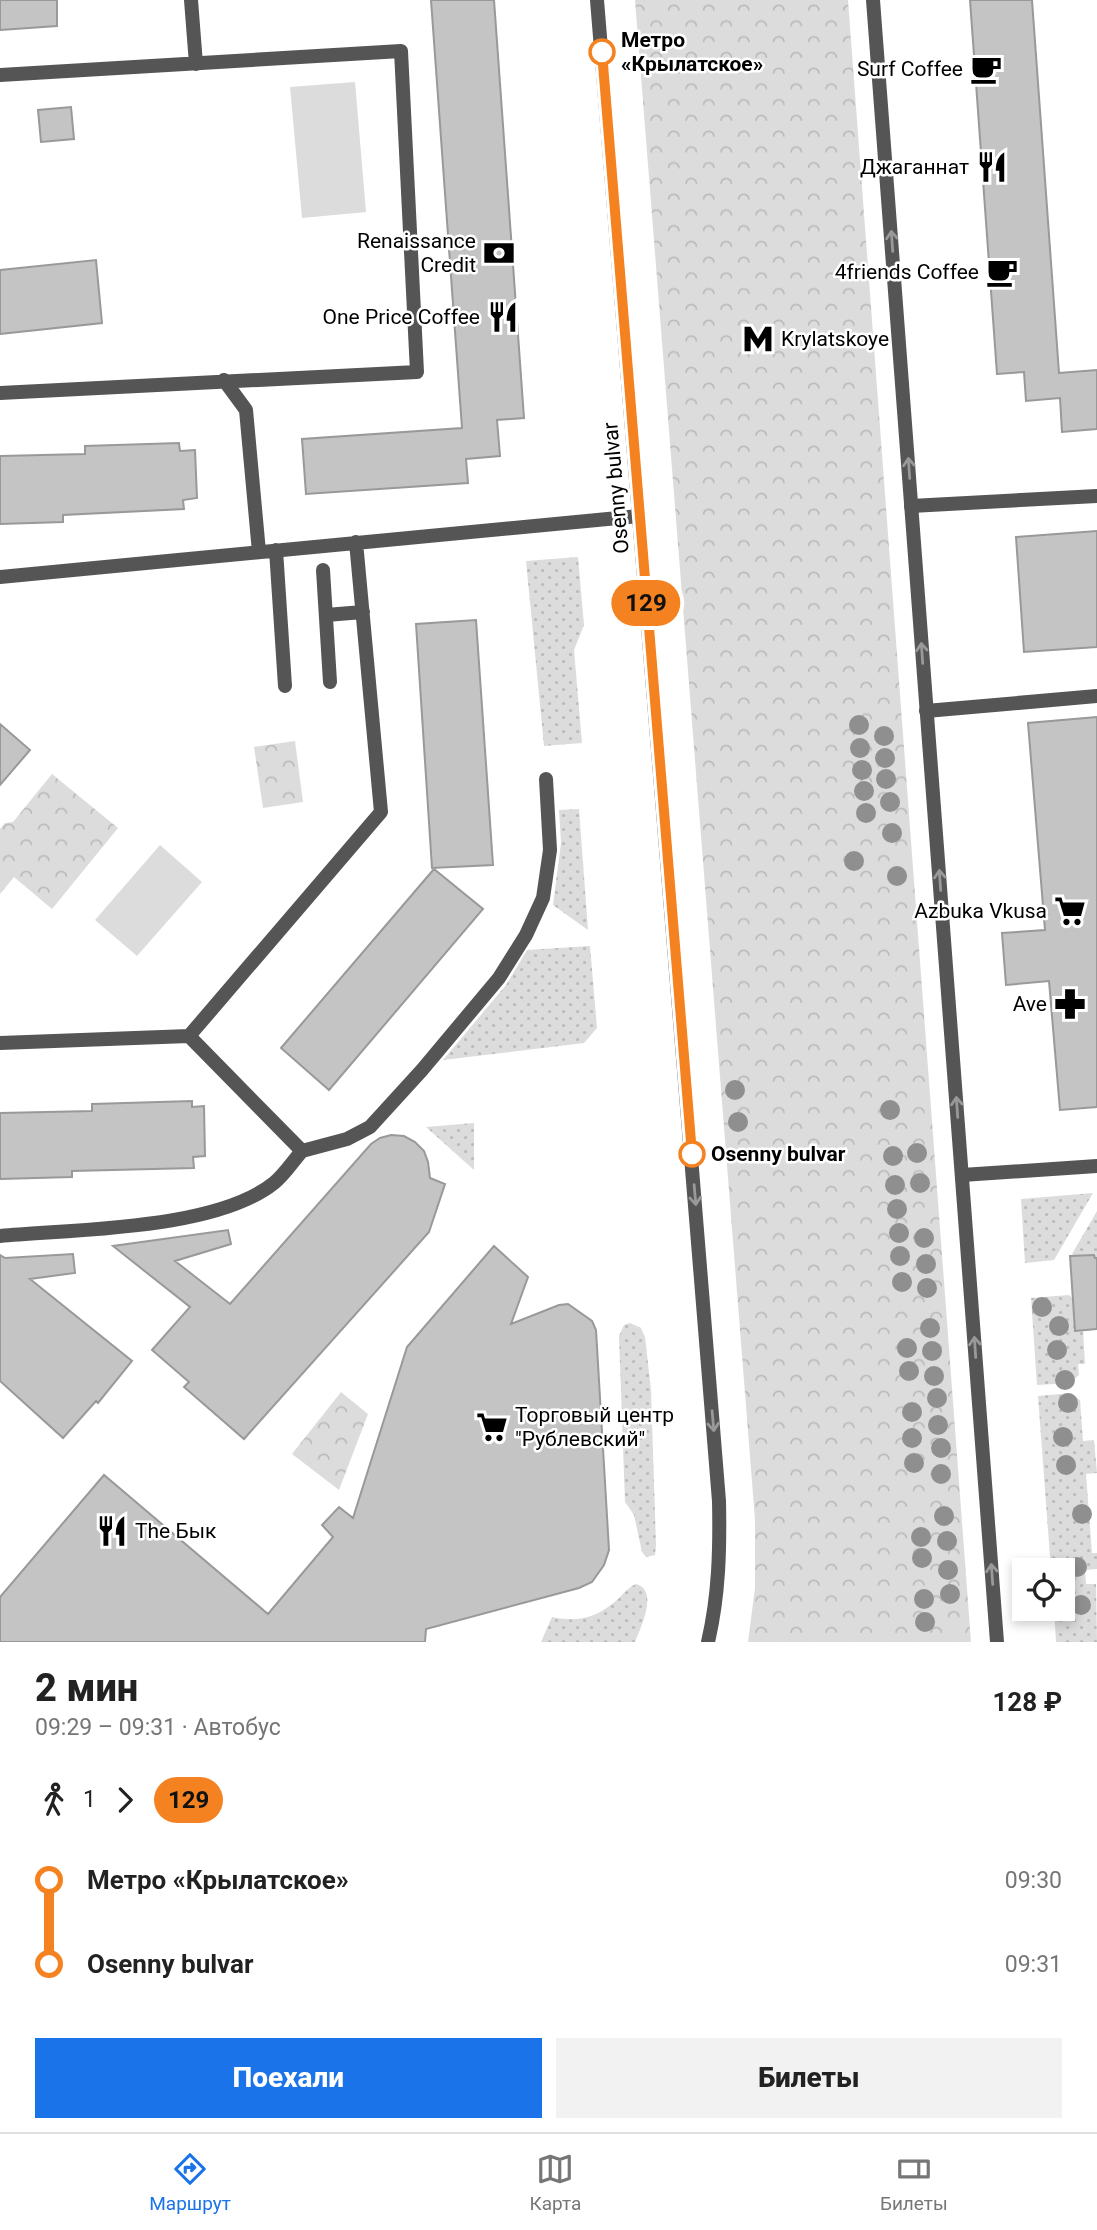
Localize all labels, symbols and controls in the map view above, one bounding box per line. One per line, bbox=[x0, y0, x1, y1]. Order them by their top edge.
place label: Метро «Крылатское» bbox=[621, 28, 763, 76]
marker: Метро «Крылатское» bbox=[589, 39, 615, 65]
cafe icon: Surf Coffee bbox=[969, 52, 1003, 86]
place label: Surf Coffee bbox=[857, 57, 963, 81]
restaurant icon: Джаганнат bbox=[975, 150, 1009, 184]
place label: Джаганнат bbox=[860, 155, 969, 179]
place label: Renaissance Credit bbox=[357, 229, 476, 277]
one-way arrow bbox=[885, 231, 898, 253]
bank icon: Renaissance Credit bbox=[482, 236, 516, 270]
cafe icon: 4friends Coffee bbox=[985, 255, 1019, 289]
place label: 4friends Coffee bbox=[835, 260, 979, 284]
restaurant icon: One Price Coffee bbox=[486, 300, 520, 334]
place label: One Price Coffee bbox=[323, 305, 480, 329]
metro station icon: Krylatskoye bbox=[741, 322, 775, 356]
place label: Krylatskoye bbox=[781, 327, 889, 351]
street label: Osenny bulvar bbox=[598, 421, 634, 555]
one-way arrow bbox=[902, 457, 915, 480]
line badge: 129 bbox=[606, 580, 686, 626]
text: 129 bbox=[625, 589, 667, 617]
one-way arrow bbox=[915, 642, 928, 665]
one-way arrow bbox=[933, 869, 946, 892]
supermarket icon: Azbuka Vkusa bbox=[1053, 894, 1087, 928]
place label: Azbuka Vkusa bbox=[914, 899, 1047, 923]
pharmacy icon: Ave bbox=[1053, 987, 1087, 1021]
place label: Ave bbox=[1013, 992, 1047, 1016]
one-way arrow bbox=[950, 1096, 963, 1118]
marker: Osenny bulvar bbox=[679, 1141, 705, 1167]
place label: Osenny bulvar bbox=[711, 1142, 846, 1166]
one-way arrow bbox=[689, 1183, 702, 1205]
one-way arrow bbox=[968, 1336, 981, 1359]
place label: Торговый центр "Рублевский" bbox=[515, 1403, 674, 1451]
supermarket icon: Торговый центр "Рублевский" bbox=[475, 1410, 509, 1444]
one-way arrow bbox=[707, 1410, 720, 1432]
restaurant icon: The Бык bbox=[95, 1514, 129, 1548]
place label: The Бык bbox=[135, 1519, 217, 1543]
map controls bbox=[1012, 1558, 1075, 1621]
button: locate bbox=[1012, 1558, 1075, 1621]
one-way arrow bbox=[985, 1563, 998, 1586]
text: 2 мин bbox=[35, 1666, 138, 1710]
text: 128 ₽ bbox=[992, 1687, 1062, 1717]
text: 09:29 – 09:31 · Автобус bbox=[35, 1714, 281, 1741]
icon: walk bbox=[35, 1781, 73, 1819]
icon: forward bbox=[106, 1781, 144, 1819]
text: 1 bbox=[83, 1786, 96, 1813]
text: 129 bbox=[168, 1786, 209, 1814]
text: Метро «Крылатское» bbox=[87, 1865, 349, 1895]
text: 09:30 bbox=[1005, 1867, 1062, 1894]
text: Osenny bulvar bbox=[87, 1949, 254, 1979]
text: 09:31 bbox=[1005, 1951, 1062, 1978]
button: Поехали bbox=[35, 2038, 542, 2118]
button: Билеты bbox=[556, 2038, 1062, 2118]
tab: Маршрут bbox=[149, 2150, 231, 2215]
tab: Карта bbox=[530, 2150, 581, 2215]
tab: Билеты bbox=[880, 2150, 948, 2215]

